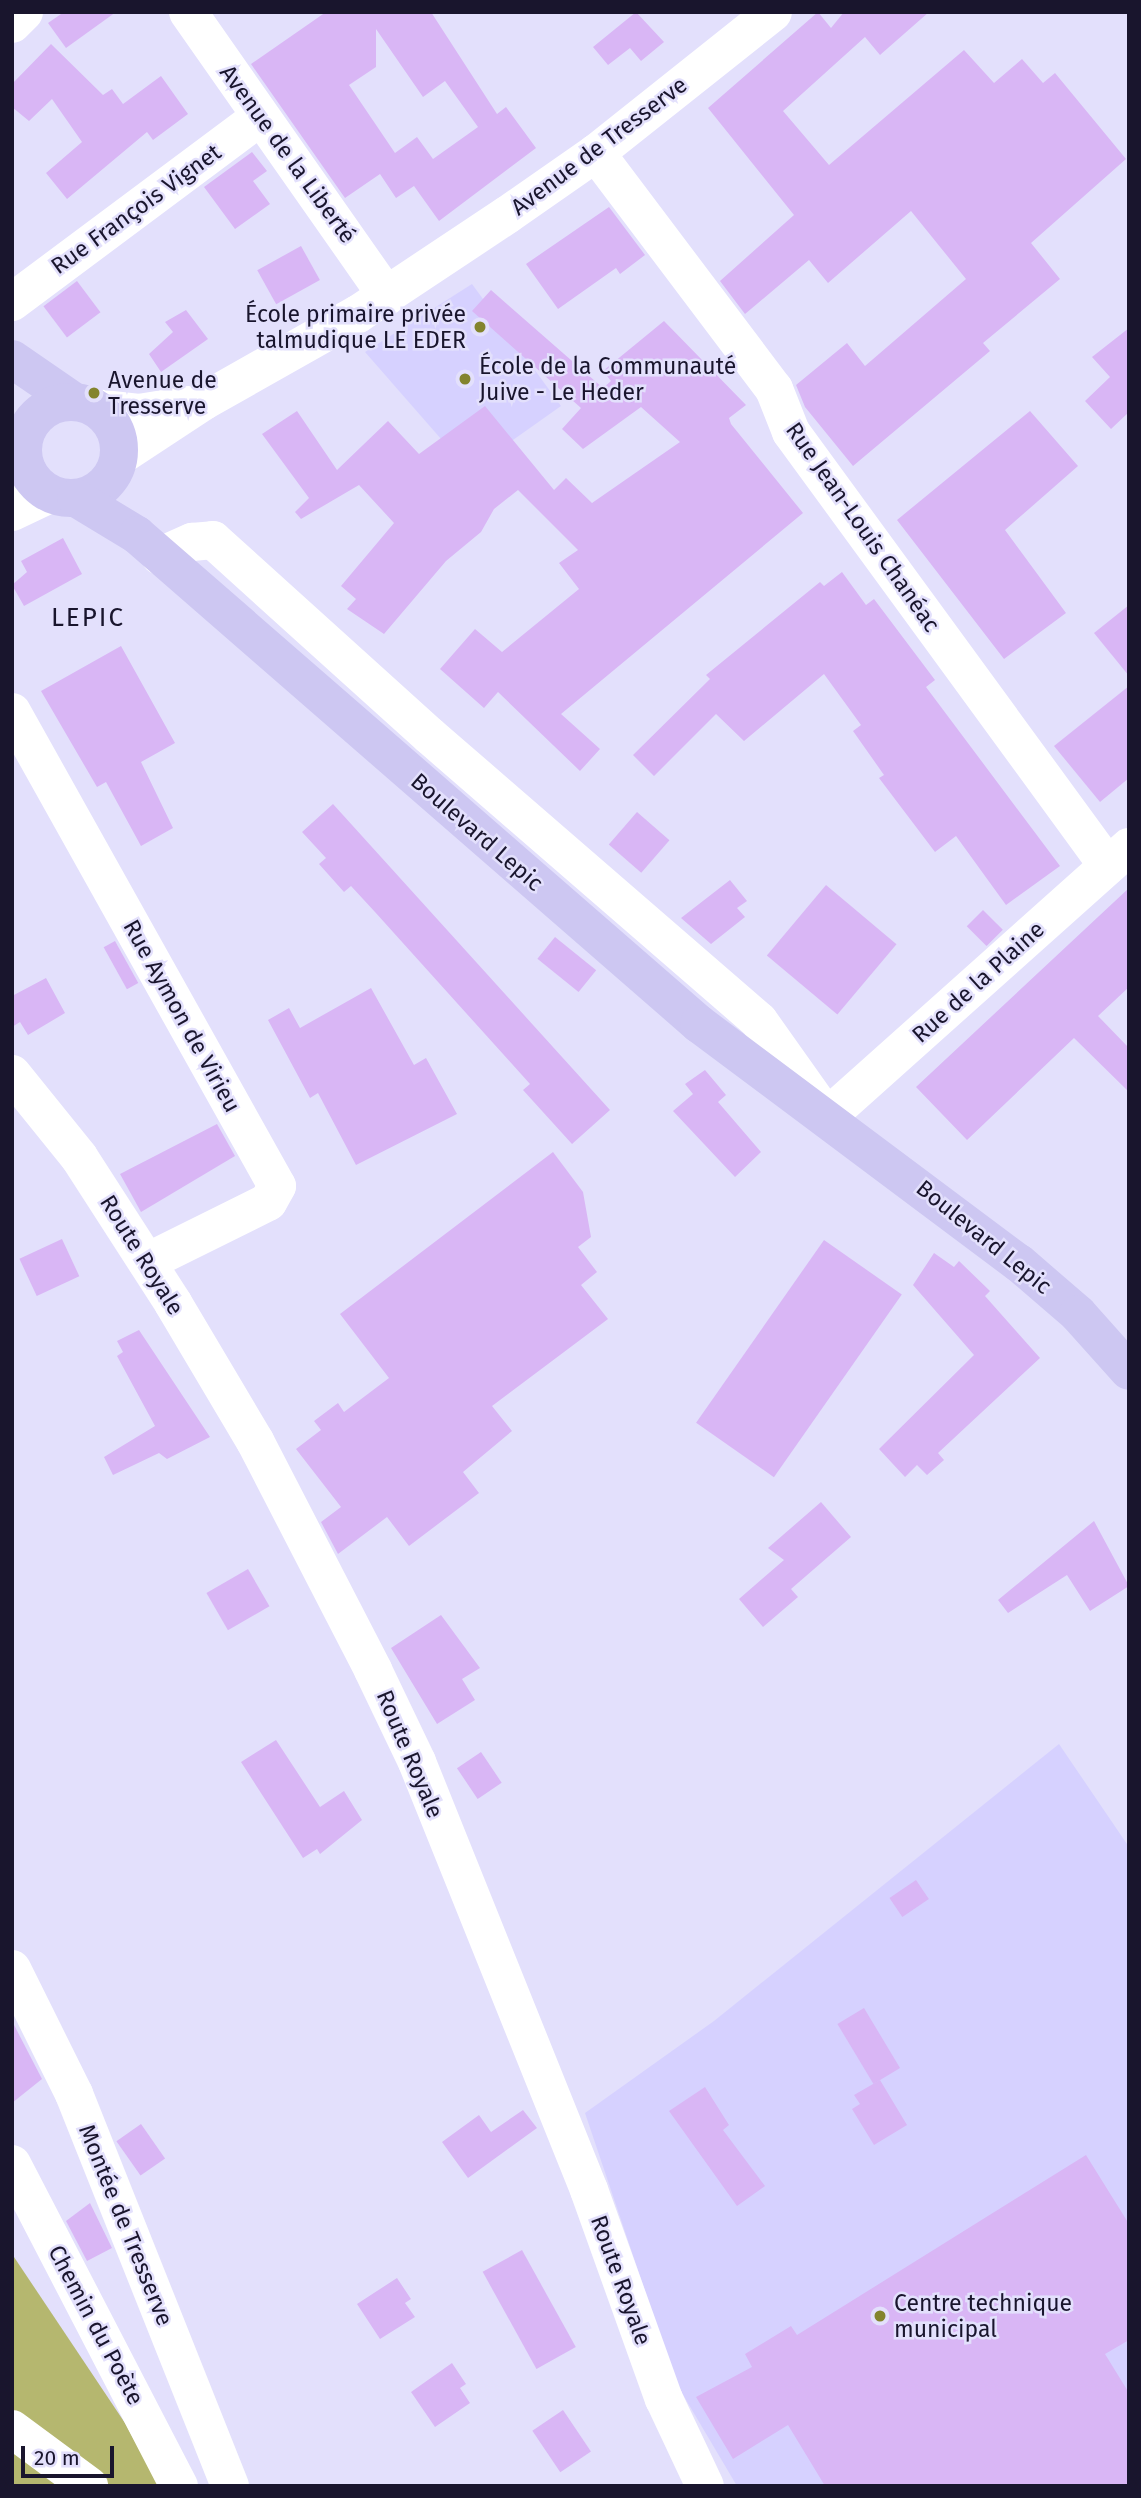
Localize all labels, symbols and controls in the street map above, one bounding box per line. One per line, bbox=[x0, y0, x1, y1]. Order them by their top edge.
street label: Avenue de la Liberté bbox=[214, 60, 362, 248]
street label: Avenue de Tresserve bbox=[506, 71, 692, 221]
street label: Rue François Vignet bbox=[46, 138, 226, 280]
place label: École primaire privée talmudique LE EDER bbox=[245, 300, 466, 354]
marker: École primaire privée talmudique LE EDER bbox=[472, 319, 488, 335]
place label: École de la Communauté Juive - Le Heder bbox=[479, 352, 736, 406]
place label: Avenue de Tresserve bbox=[108, 366, 217, 420]
marker: École de la Communauté Juive - Le Heder bbox=[457, 371, 473, 387]
marker: Avenue de Tresserve bbox=[86, 385, 102, 401]
street label: Rue Jean-Louis Chanéac bbox=[780, 417, 946, 637]
district label: LEPIC bbox=[52, 602, 124, 634]
street label: Boulevard Lepic bbox=[405, 767, 549, 897]
street label: Rue Aymon de Virieu bbox=[118, 915, 246, 1117]
street label: Rue de la Plaine bbox=[906, 915, 1050, 1049]
street label: Boulevard Lepic bbox=[911, 1174, 1057, 1300]
street label: Route Royale bbox=[94, 1190, 190, 1320]
street label: Route Royale bbox=[371, 1686, 449, 1822]
street label: Montée de Tresserve bbox=[73, 2120, 179, 2330]
street label: Route Royale bbox=[585, 2211, 657, 2349]
street label: Chemin du Poète bbox=[42, 2240, 150, 2410]
place label: Centre technique municipal bbox=[894, 2289, 1072, 2343]
marker: Centre technique municipal bbox=[872, 2308, 888, 2324]
scale bar bbox=[24, 2432, 117, 2476]
text: 20 m bbox=[34, 2445, 80, 2471]

